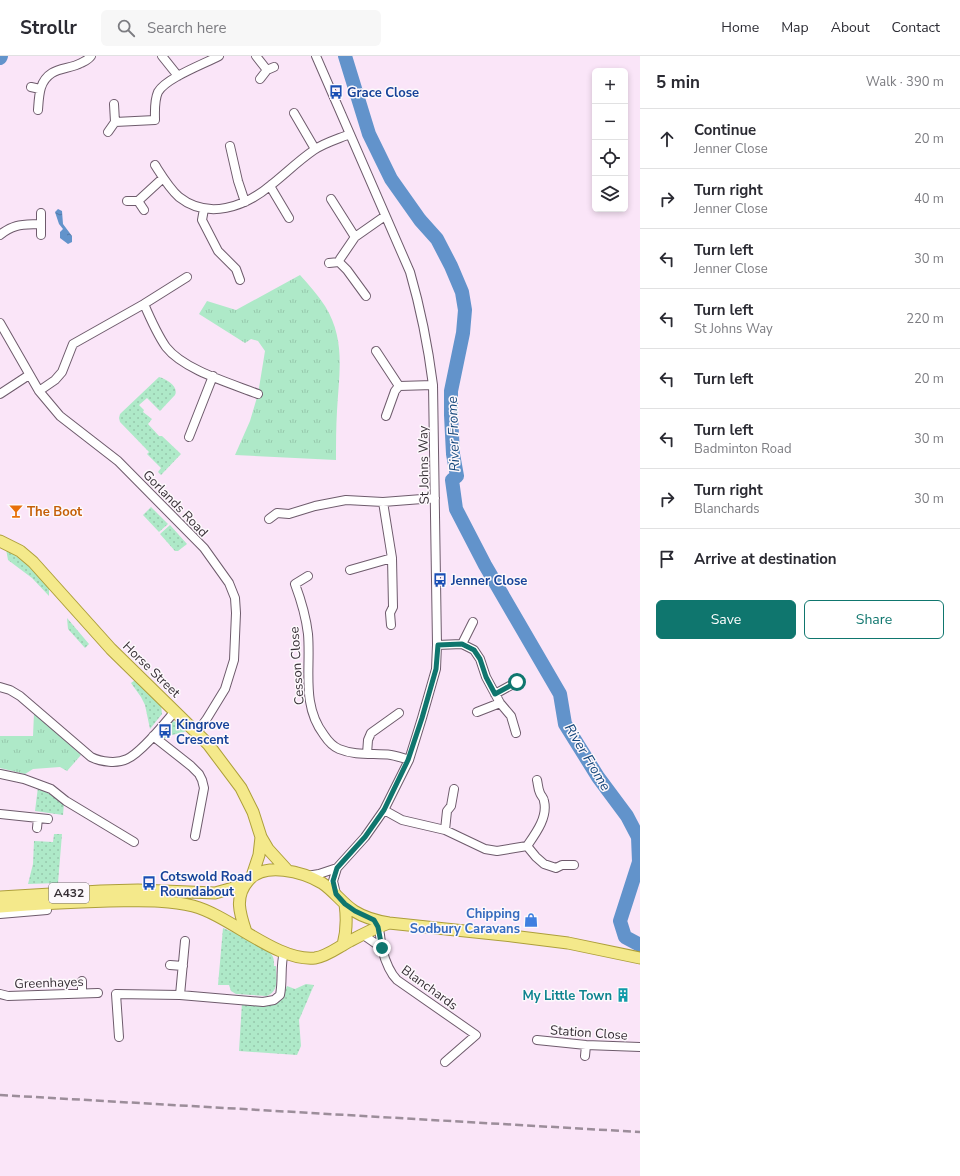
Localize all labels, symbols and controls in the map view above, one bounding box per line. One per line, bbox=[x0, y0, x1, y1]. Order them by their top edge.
search box bbox=[101, 10, 381, 46]
text: Strollr bbox=[20, 15, 77, 41]
icon: search bbox=[115, 17, 137, 39]
text: Search here bbox=[147, 18, 227, 38]
text: Home bbox=[721, 18, 759, 37]
text: Map bbox=[781, 18, 809, 37]
text: About bbox=[831, 18, 870, 37]
text: Contact bbox=[892, 18, 940, 37]
map controls bbox=[592, 68, 628, 212]
button: + bbox=[592, 68, 628, 104]
text: 5 min bbox=[656, 71, 700, 94]
text: Walk · 390 m bbox=[866, 73, 944, 91]
bus stop icon: Grace Close bbox=[328, 84, 344, 100]
place label: Grace Close bbox=[347, 84, 419, 102]
button: − bbox=[592, 104, 628, 140]
text: Continue bbox=[694, 120, 756, 140]
icon: ahead bbox=[656, 128, 678, 150]
text: 20 m bbox=[914, 130, 944, 148]
button: locate bbox=[592, 140, 628, 176]
text: Jenner Close bbox=[694, 140, 768, 158]
button: layers bbox=[592, 176, 628, 212]
text: Turn right bbox=[694, 180, 763, 200]
icon: right bbox=[656, 188, 678, 210]
text: 40 m bbox=[914, 190, 944, 208]
text: Jenner Close bbox=[694, 200, 768, 218]
text: Turn left bbox=[694, 240, 753, 260]
icon: left bbox=[656, 248, 678, 270]
text: 30 m bbox=[914, 250, 944, 268]
text: Jenner Close bbox=[694, 260, 768, 278]
text: Turn left bbox=[694, 300, 753, 320]
icon: left bbox=[656, 308, 678, 330]
text: 220 m bbox=[906, 310, 944, 328]
text: St Johns Way bbox=[694, 320, 773, 338]
icon: left bbox=[656, 368, 678, 390]
text: Turn left bbox=[694, 369, 753, 389]
text: 20 m bbox=[914, 370, 944, 388]
water label: River Frome bbox=[443, 395, 464, 472]
text: Turn left bbox=[694, 420, 753, 440]
street label: St Johns Way bbox=[414, 425, 434, 505]
icon: left bbox=[656, 428, 678, 450]
text: 30 m bbox=[914, 430, 944, 448]
text: Badminton Road bbox=[694, 440, 791, 458]
street label: Gorlands Road bbox=[139, 466, 212, 541]
text: Turn right bbox=[694, 480, 763, 500]
icon: right bbox=[656, 488, 678, 510]
text: 30 m bbox=[914, 490, 944, 508]
text: Blanchards bbox=[694, 500, 760, 518]
bar icon: The Boot bbox=[8, 503, 24, 519]
place label: The Boot bbox=[27, 503, 83, 521]
icon: arrive bbox=[656, 548, 678, 570]
text: Arrive at destination bbox=[694, 549, 837, 569]
bus stop icon: Jenner Close bbox=[432, 572, 448, 588]
place label: Jenner Close bbox=[450, 572, 527, 590]
button: Save bbox=[656, 600, 796, 639]
button: Share bbox=[804, 600, 944, 639]
street label: Cesson Close bbox=[285, 626, 309, 706]
street label: Horse Street bbox=[119, 638, 184, 702]
route start bbox=[508, 673, 526, 691]
place label: Kingrove Crescent bbox=[176, 716, 230, 749]
water label: River Frome bbox=[560, 720, 615, 795]
bus stop icon: Kingrove Crescent bbox=[157, 723, 173, 739]
place label: Cotswold Road Roundabout bbox=[160, 868, 252, 901]
bus stop icon: Cotswold Road Roundabout bbox=[141, 875, 157, 891]
road number: A432 bbox=[49, 883, 89, 903]
place label: Chipping Sodbury Caravans bbox=[410, 905, 520, 938]
shop icon: Chipping Sodbury Caravans bbox=[523, 912, 539, 928]
route end bbox=[373, 939, 391, 957]
street label: Blanchards bbox=[398, 961, 461, 1014]
street label: Greenhayes bbox=[14, 973, 84, 993]
place label: My Little Town bbox=[522, 987, 612, 1005]
building icon: My Little Town bbox=[615, 987, 631, 1003]
street label: Station Close bbox=[549, 1021, 628, 1045]

